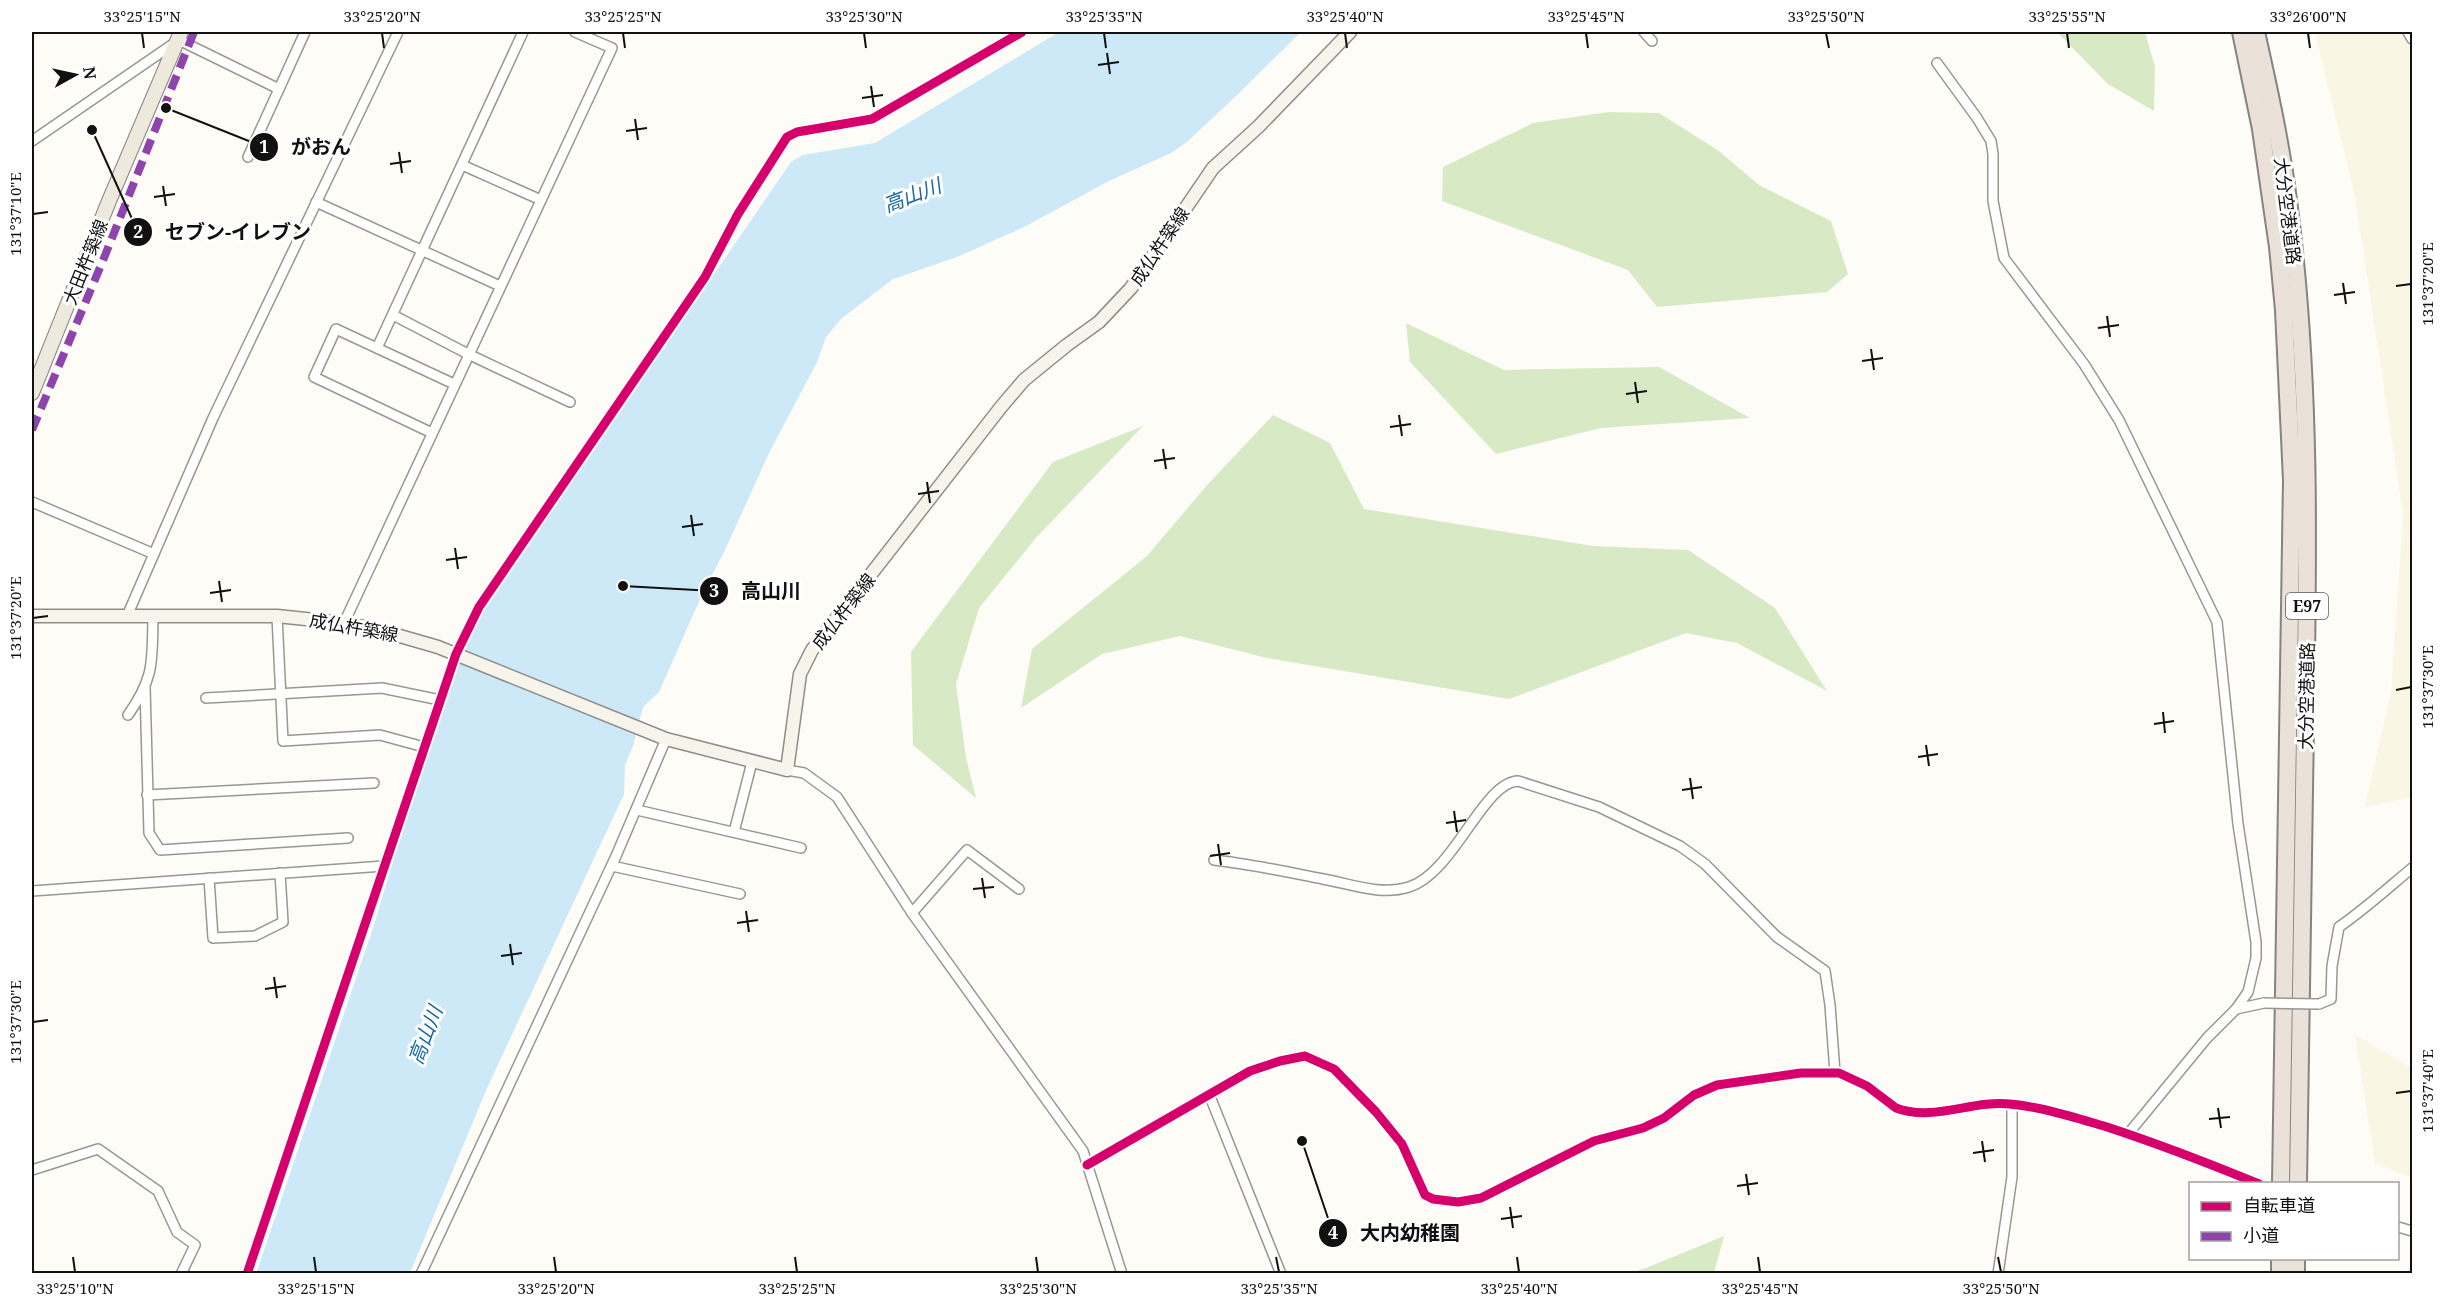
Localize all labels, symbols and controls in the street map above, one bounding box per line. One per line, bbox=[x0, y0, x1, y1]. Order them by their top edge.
text: 33°25'15"N bbox=[103, 6, 181, 26]
text: 33°25'20"N bbox=[343, 6, 421, 26]
text: 33°25'25"N bbox=[584, 6, 662, 26]
text: 33°25'30"N bbox=[825, 6, 903, 26]
text: 33°25'35"N bbox=[1065, 6, 1143, 26]
text: 33°25'40"N bbox=[1306, 6, 1384, 26]
text: 33°25'45"N bbox=[1547, 6, 1625, 26]
text: 33°25'50"N bbox=[1787, 6, 1865, 26]
text: 33°25'55"N bbox=[2028, 6, 2106, 26]
text: 33°26'00"N bbox=[2269, 6, 2347, 26]
north arrow bbox=[45, 45, 105, 105]
text: N bbox=[78, 65, 102, 81]
callout: がおん bbox=[249, 128, 363, 166]
text: がおん bbox=[291, 133, 351, 160]
text: 1 bbox=[259, 134, 269, 158]
street label: 大分空港道路 bbox=[2270, 156, 2306, 266]
water label: 高山川 bbox=[879, 171, 947, 218]
text: 131°37'10"E bbox=[5, 172, 25, 256]
street label: 成仏杵築線 bbox=[1124, 202, 1194, 290]
callout: セブン-イレブン bbox=[123, 213, 323, 251]
street label: 大田杵築線 bbox=[57, 216, 113, 308]
text: セブン-イレブン bbox=[165, 218, 311, 245]
text: 2 bbox=[133, 219, 143, 243]
text: 131°37'20"E bbox=[2417, 242, 2437, 326]
street label: 成仏杵築線 bbox=[806, 568, 880, 654]
callout: 高山川 bbox=[699, 572, 813, 610]
text: 131°37'20"E bbox=[5, 576, 25, 660]
text: 高山川 bbox=[741, 577, 801, 604]
text: 3 bbox=[709, 578, 719, 602]
road number: E97 bbox=[2286, 593, 2328, 619]
street label: 成仏杵築線 bbox=[308, 607, 400, 647]
street label: 大分空港道路 bbox=[2293, 642, 2319, 750]
text: 131°37'30"E bbox=[2417, 645, 2437, 729]
text: 131°37'30"E bbox=[5, 980, 25, 1064]
water label: 高山川 bbox=[402, 1000, 449, 1068]
text: 131°37'40"E bbox=[2417, 1049, 2437, 1133]
legend bbox=[2189, 1182, 2399, 1260]
text: 自転車道 bbox=[2243, 1193, 2315, 1217]
callout: 大内幼稚園 bbox=[1318, 1214, 1472, 1252]
text: 大内幼稚園 bbox=[1360, 1219, 1460, 1246]
text: 4 bbox=[1328, 1220, 1338, 1244]
text: 小道 bbox=[2243, 1223, 2279, 1247]
text: 33°25'10"N bbox=[36, 1278, 114, 1298]
text: 33°25'15"N bbox=[277, 1278, 355, 1298]
text: 33°25'20"N bbox=[517, 1278, 595, 1298]
text: 33°25'25"N bbox=[758, 1278, 836, 1298]
text: 33°25'30"N bbox=[999, 1278, 1077, 1298]
text: 33°25'35"N bbox=[1240, 1278, 1318, 1298]
text: 33°25'40"N bbox=[1480, 1278, 1558, 1298]
text: 33°25'45"N bbox=[1721, 1278, 1799, 1298]
text: 33°25'50"N bbox=[1962, 1278, 2040, 1298]

